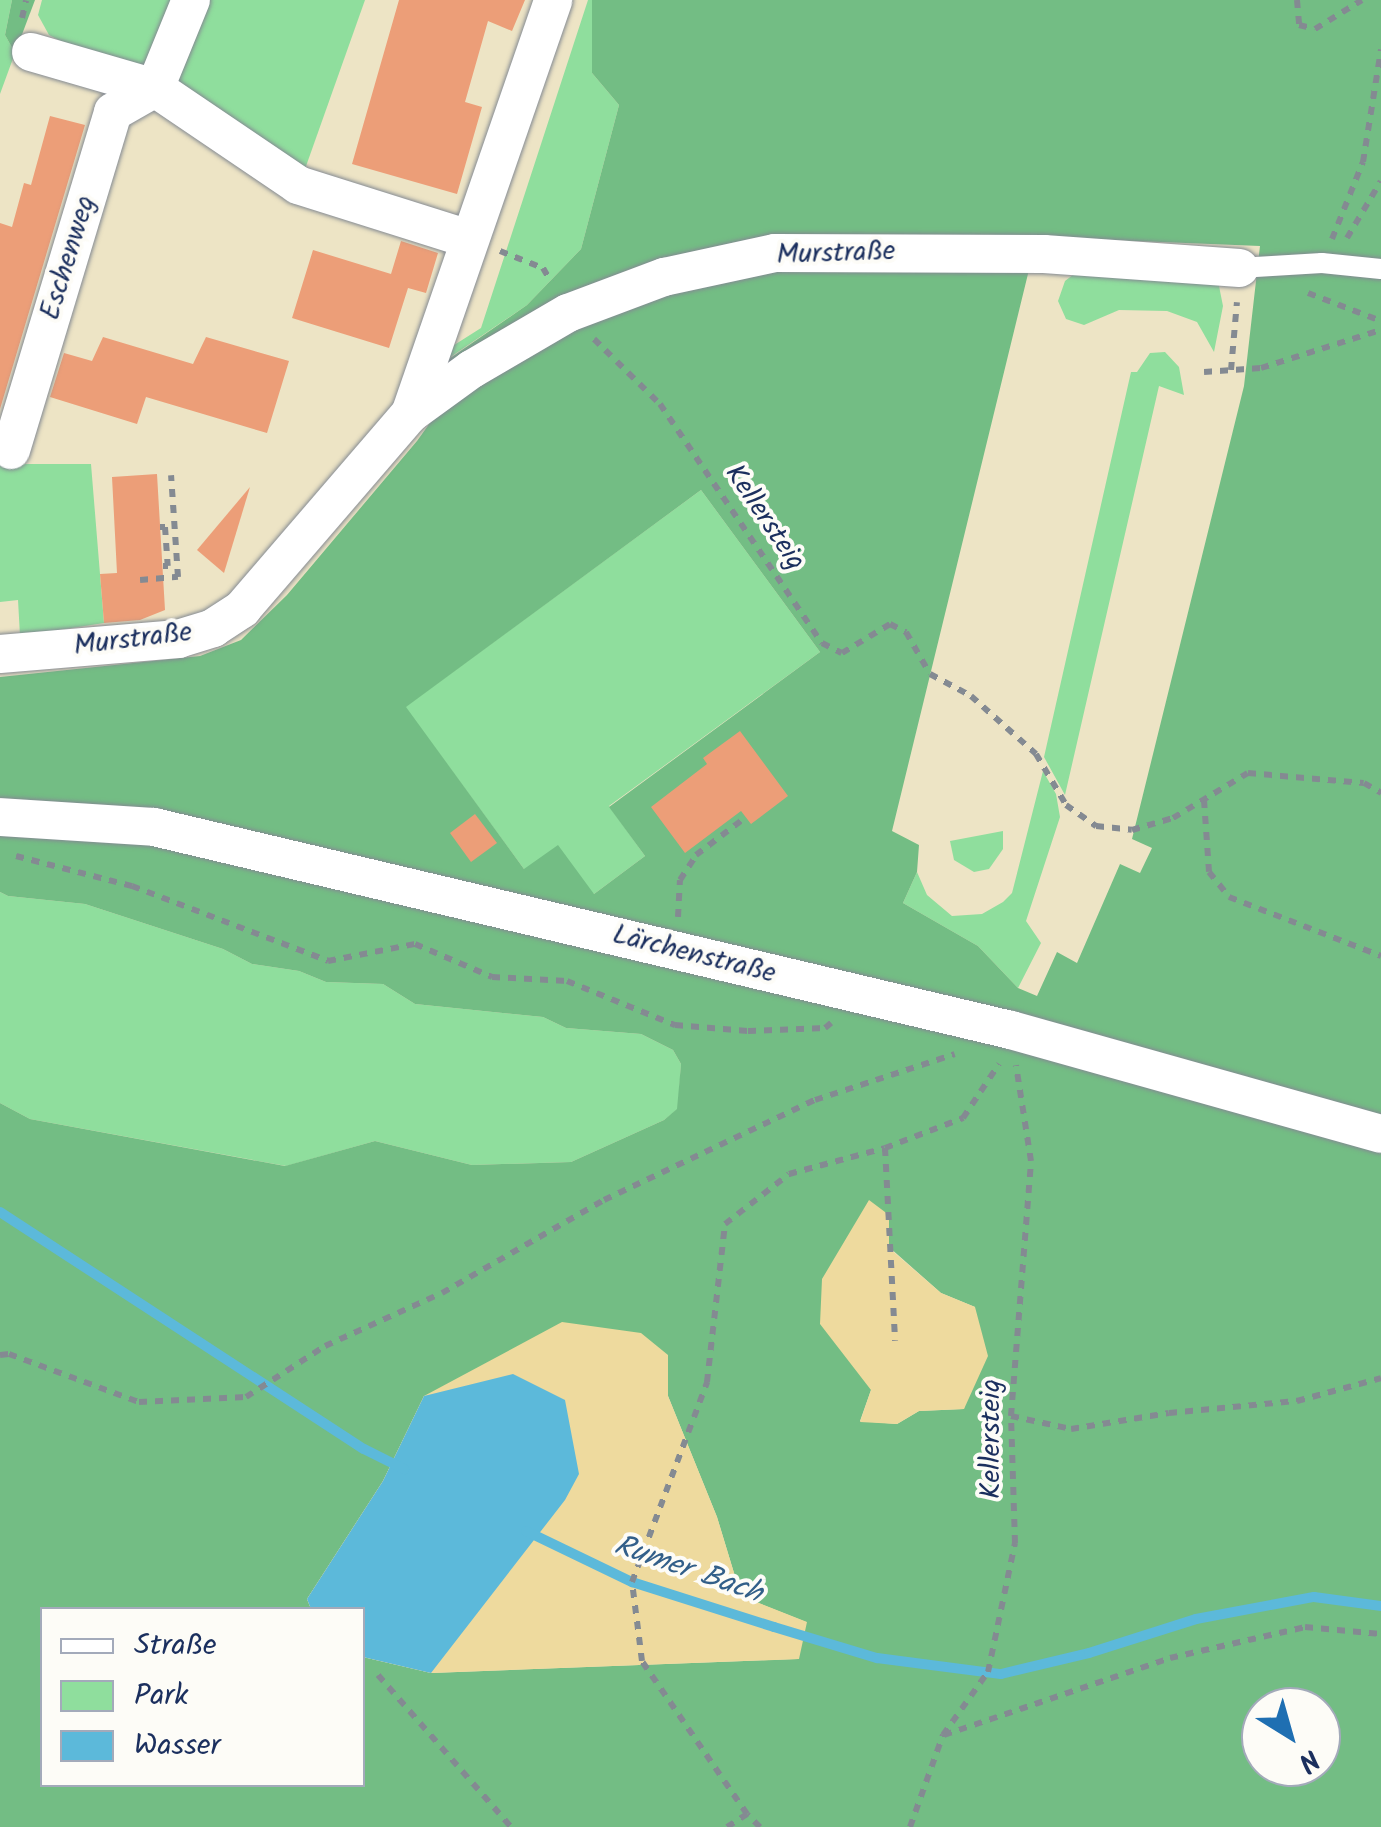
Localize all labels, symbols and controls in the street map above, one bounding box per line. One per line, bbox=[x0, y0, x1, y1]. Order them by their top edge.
street label: Eschenweg bbox=[34, 192, 104, 324]
street label: Murstraße bbox=[776, 235, 896, 273]
street label: Kellersteig bbox=[717, 459, 811, 577]
street label: Murstraße bbox=[72, 616, 194, 664]
street label: Lärchenstraße bbox=[609, 919, 779, 991]
street label: Kellersteig bbox=[975, 1379, 1009, 1499]
water label: Rumer Bach bbox=[609, 1528, 767, 1612]
legend bbox=[40, 1607, 365, 1787]
text: Straße bbox=[134, 1622, 217, 1670]
text: Park bbox=[134, 1672, 188, 1720]
north arrow bbox=[1241, 1687, 1341, 1787]
text: Wasser bbox=[134, 1722, 221, 1770]
text: N bbox=[1288, 1736, 1329, 1783]

